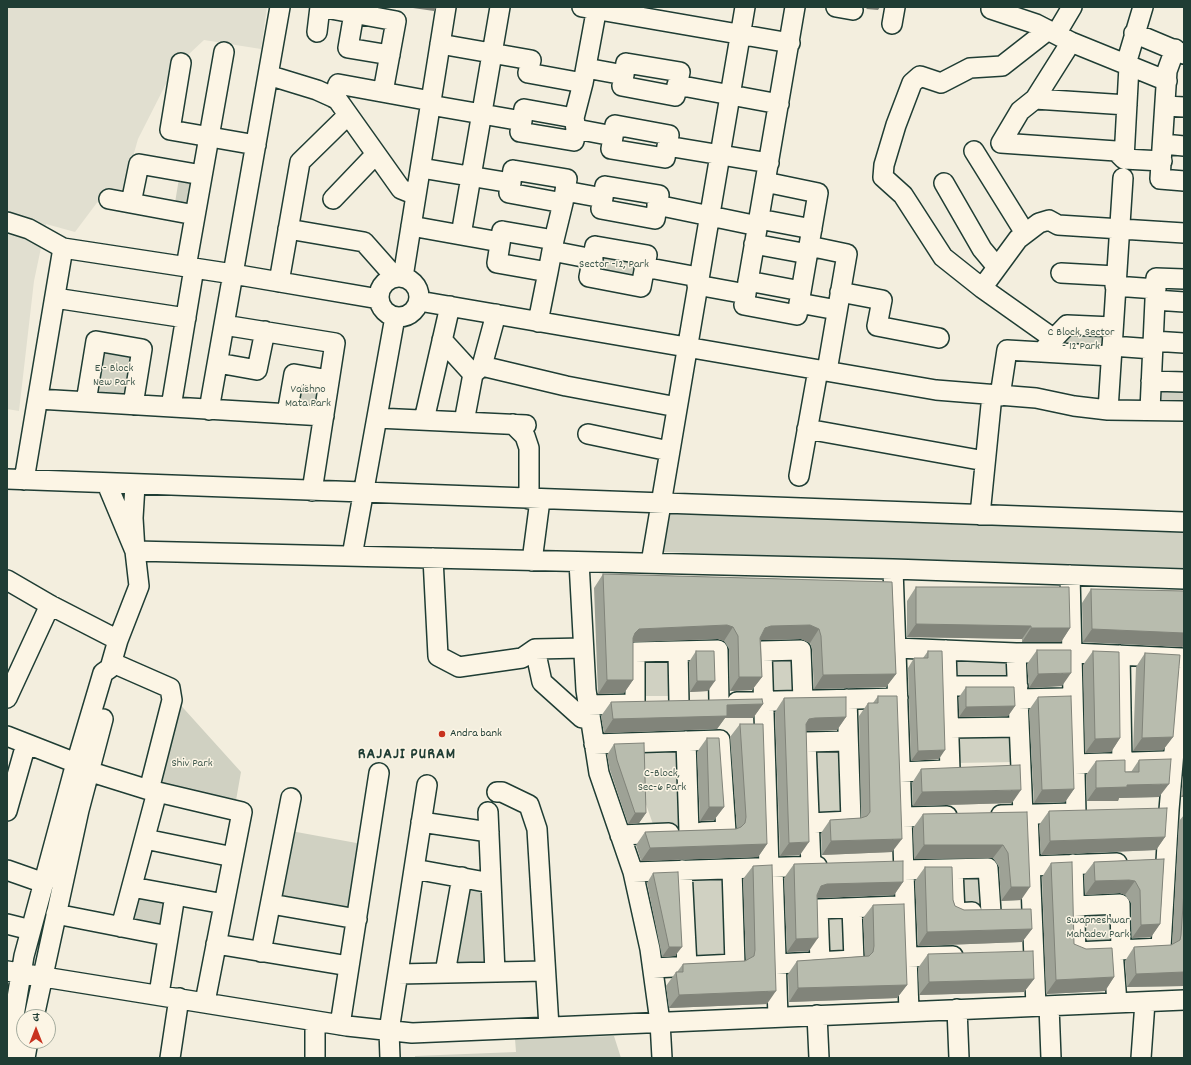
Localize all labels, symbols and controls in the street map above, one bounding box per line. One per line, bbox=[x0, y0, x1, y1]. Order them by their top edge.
park label: Sector -12, Park bbox=[579, 258, 649, 272]
park label: C Block, Sector - 12 Park bbox=[1048, 326, 1114, 354]
park label: E - Block New Park bbox=[93, 362, 135, 390]
park label: Vaishno Mata Park bbox=[285, 383, 331, 411]
place label: Andra bank bbox=[450, 727, 502, 741]
marker: Andra bank bbox=[437, 729, 447, 739]
district label: RAJAJI PURAM bbox=[358, 746, 456, 766]
park label: Shiv Park bbox=[171, 757, 213, 771]
park label: C-Block, Sec-6 Park bbox=[638, 767, 686, 795]
park label: Swapneshwar Mahadev Park bbox=[1066, 914, 1130, 942]
north arrow bbox=[16, 1009, 56, 1049]
text: उ bbox=[33, 1010, 39, 1026]

